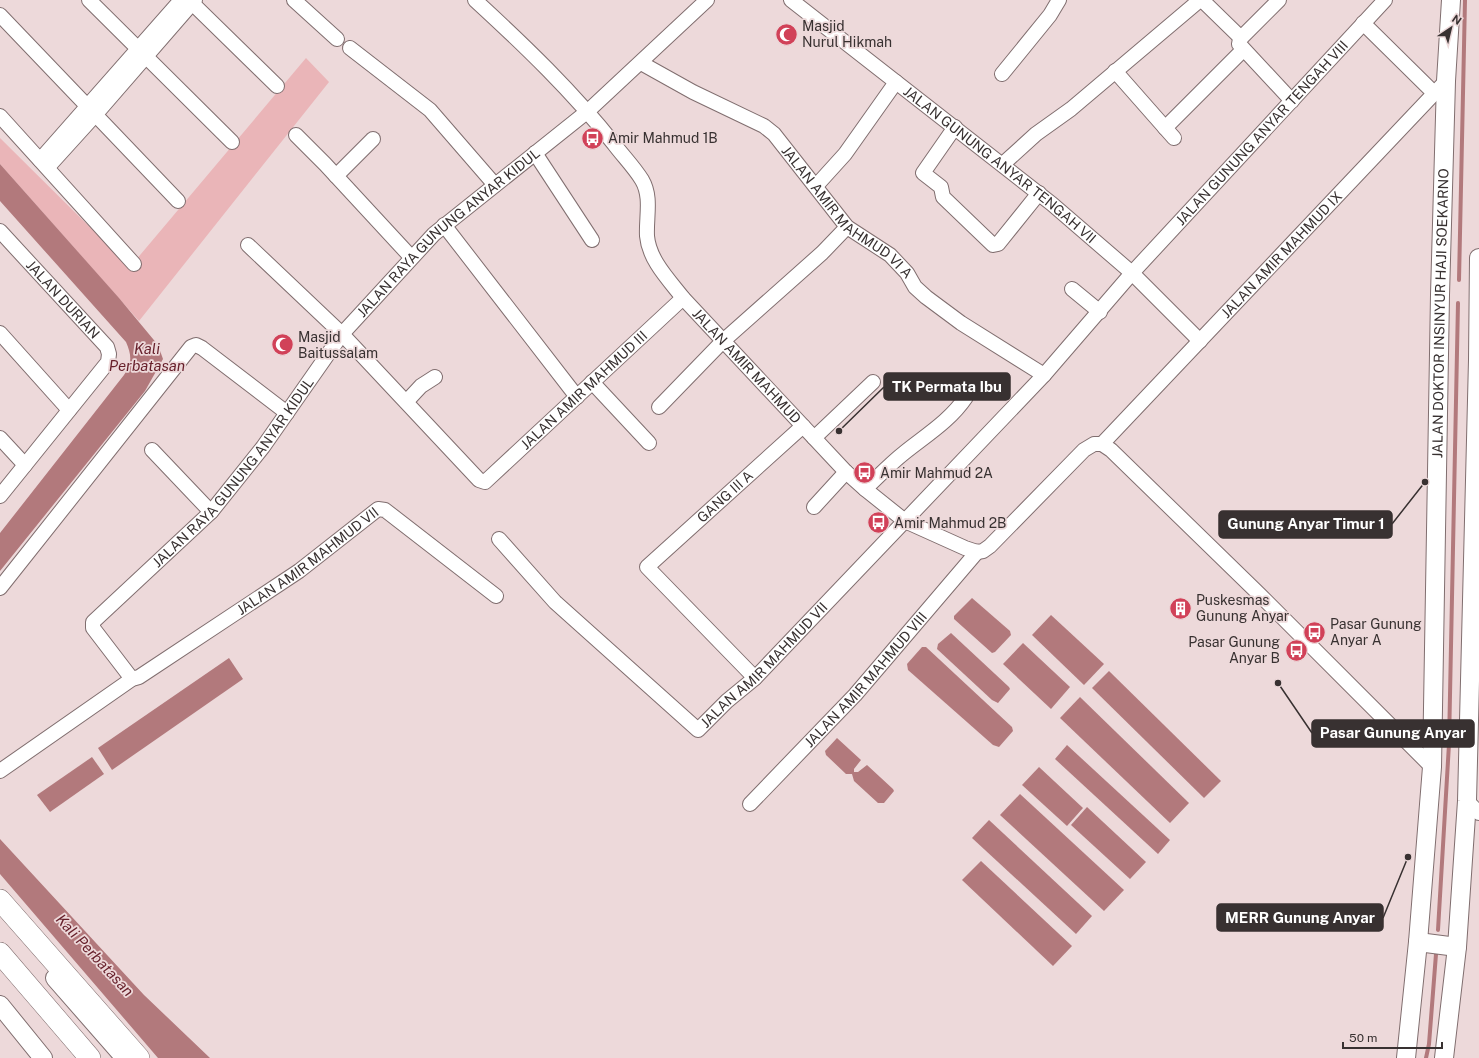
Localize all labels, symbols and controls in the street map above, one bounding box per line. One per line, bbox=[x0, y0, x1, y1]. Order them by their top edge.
north arrow bbox=[1431, 8, 1471, 48]
text: N bbox=[1450, 12, 1464, 27]
place label: Masjid Nurul Hikmah bbox=[802, 18, 892, 50]
mosque icon: Masjid Nurul Hikmah bbox=[773, 21, 799, 47]
street label: JALAN GUNUNG ANYAR TENGAH VIII bbox=[1173, 37, 1351, 228]
street label: JALAN GUNUNG ANYAR TENGAH VII bbox=[900, 83, 1099, 246]
bus stop icon: Amir Mahmud 1B bbox=[579, 125, 605, 151]
place label: Amir Mahmud 1B bbox=[608, 130, 718, 146]
street label: JALAN AMIR MAHMUD VI A bbox=[778, 143, 916, 282]
street label: JALAN RAYA GUNUNG ANYAR KIDUL bbox=[354, 145, 543, 320]
street label: JALAN DOKTOR INSINYUR HAJI SOEKARNO bbox=[1429, 168, 1452, 458]
street label: JALAN AMIR MAHMUD IX bbox=[1218, 188, 1345, 321]
street label: JALAN DURIAN bbox=[23, 257, 103, 342]
street label: JALAN AMIR MAHMUD bbox=[689, 305, 804, 427]
street label: JALAN AMIR MAHMUD III bbox=[517, 328, 650, 453]
place label: Masjid Baitussalam bbox=[298, 329, 378, 361]
mosque icon: Masjid Baitussalam bbox=[269, 332, 295, 358]
water label: Kali Perbatasan bbox=[109, 340, 185, 374]
callout: TK Permata Ibu bbox=[884, 373, 1010, 400]
street label: JALAN RAYA GUNUNG ANYAR KIDUL bbox=[149, 375, 317, 570]
text: TK Permata Ibu bbox=[892, 378, 1002, 395]
bus stop icon: Amir Mahmud 2A bbox=[851, 460, 877, 486]
place label: Amir Mahmud 2A bbox=[880, 465, 993, 481]
street label: GANG III A bbox=[694, 467, 756, 526]
street label: JALAN AMIR MAHMUD VII bbox=[234, 504, 382, 618]
bus stop icon: Amir Mahmud 2B bbox=[866, 510, 892, 536]
callout: Gunung Anyar Timur 1 bbox=[1219, 511, 1392, 538]
place label: Amir Mahmud 2B bbox=[894, 515, 1006, 531]
text: Gunung Anyar Timur 1 bbox=[1227, 515, 1385, 532]
place label: Puskesmas Gunung Anyar bbox=[1196, 592, 1289, 624]
building icon: Puskesmas Gunung Anyar bbox=[1168, 595, 1194, 621]
street label: JALAN AMIR MAHMUD VII bbox=[697, 599, 831, 731]
street label: JALAN AMIR MAHMUD VIII bbox=[801, 609, 930, 750]
place label: Pasar Gunung Anyar A bbox=[1330, 616, 1422, 648]
bus stop icon: Pasar Gunung Anyar A bbox=[1301, 619, 1327, 645]
place label: Pasar Gunung Anyar B bbox=[1188, 634, 1280, 666]
bus stop icon: Pasar Gunung Anyar B bbox=[1283, 637, 1309, 663]
callout: Pasar Gunung Anyar bbox=[1312, 720, 1474, 747]
text: Pasar Gunung Anyar bbox=[1320, 724, 1466, 741]
callout: MERR Gunung Anyar bbox=[1217, 904, 1383, 931]
text: MERR Gunung Anyar bbox=[1225, 909, 1375, 926]
water label: Kali Perbatasan bbox=[53, 911, 137, 999]
scale bar bbox=[1343, 1024, 1442, 1050]
text: 50 m bbox=[1349, 1031, 1377, 1045]

